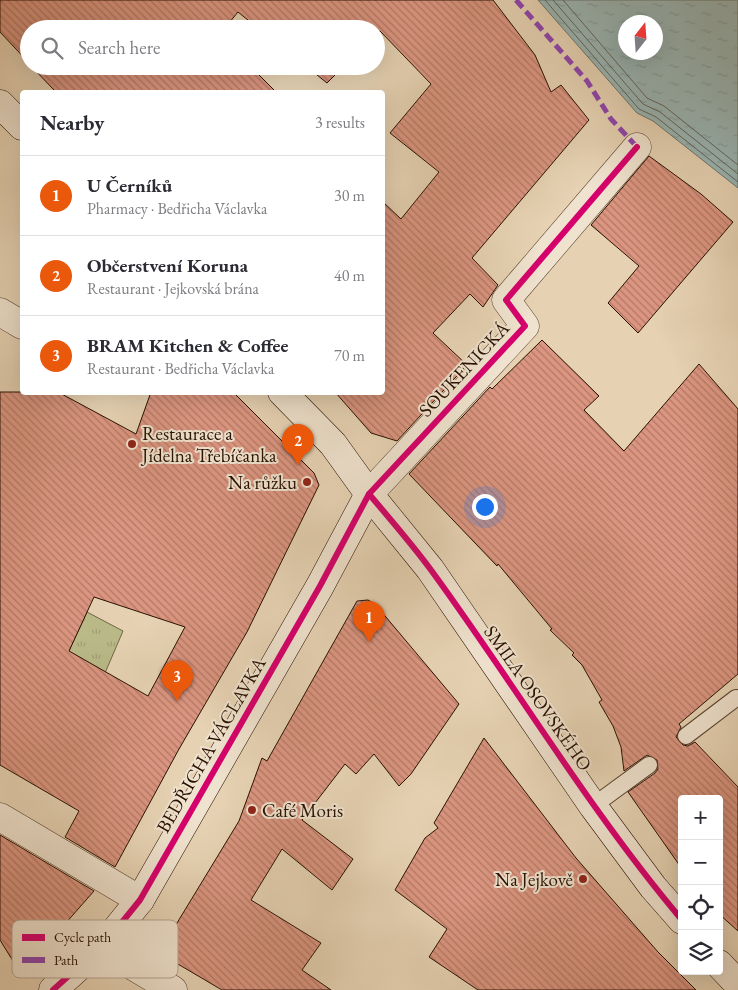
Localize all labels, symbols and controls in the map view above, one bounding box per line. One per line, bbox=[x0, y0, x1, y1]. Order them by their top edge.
north arrow bbox=[618, 15, 663, 60]
search box bbox=[20, 20, 385, 75]
icon: search bbox=[38, 34, 66, 62]
text: Search here bbox=[78, 35, 160, 60]
text: Nearby bbox=[40, 109, 104, 136]
text: 3 results bbox=[315, 112, 365, 133]
text: U Černíků bbox=[87, 173, 172, 198]
text: 1 bbox=[52, 185, 60, 206]
text: 30 m bbox=[334, 185, 365, 206]
text: Pharmacy · Bedřicha Václavka bbox=[87, 198, 267, 219]
text: Občerstvení Koruna bbox=[87, 253, 248, 278]
text: 2 bbox=[52, 265, 60, 286]
text: 40 m bbox=[334, 265, 365, 286]
text: Restaurant · Jejkovská brána bbox=[87, 278, 259, 299]
street label: SOUKENICKÁ bbox=[413, 315, 515, 422]
text: BRAM Kitchen & Coffee bbox=[87, 333, 288, 358]
text: 3 bbox=[52, 345, 60, 366]
text: 70 m bbox=[334, 345, 365, 366]
text: Restaurant · Bedřicha Václavka bbox=[87, 358, 274, 379]
place label: Restaurace a Jídelna Třebíčanka bbox=[140, 421, 277, 468]
pin: 2 bbox=[282, 424, 314, 465]
marker: Restaurace a Jídelna Třebíčanka bbox=[126, 438, 138, 450]
place label: Na růžku bbox=[228, 470, 297, 495]
marker: Na růžku bbox=[301, 476, 313, 488]
your location bbox=[472, 494, 498, 520]
pin: 1 bbox=[353, 601, 385, 642]
street label: SMILA OSOVSKÉHO bbox=[478, 620, 598, 776]
street label: BEDŘICHA VÁCLAVKA bbox=[150, 652, 272, 837]
pin: 3 bbox=[161, 660, 193, 701]
map controls bbox=[678, 795, 723, 975]
button: + bbox=[678, 795, 723, 840]
place label: Café Moris bbox=[262, 798, 343, 823]
marker: Café Moris bbox=[246, 804, 258, 816]
button: − bbox=[678, 840, 723, 885]
place label: Na Jejkově bbox=[495, 867, 573, 892]
marker: Na Jejkově bbox=[577, 873, 589, 885]
button: locate bbox=[678, 885, 723, 930]
legend bbox=[12, 920, 178, 978]
text: Cycle path bbox=[54, 928, 111, 946]
button: layers bbox=[678, 930, 723, 975]
text: Path bbox=[54, 951, 78, 969]

